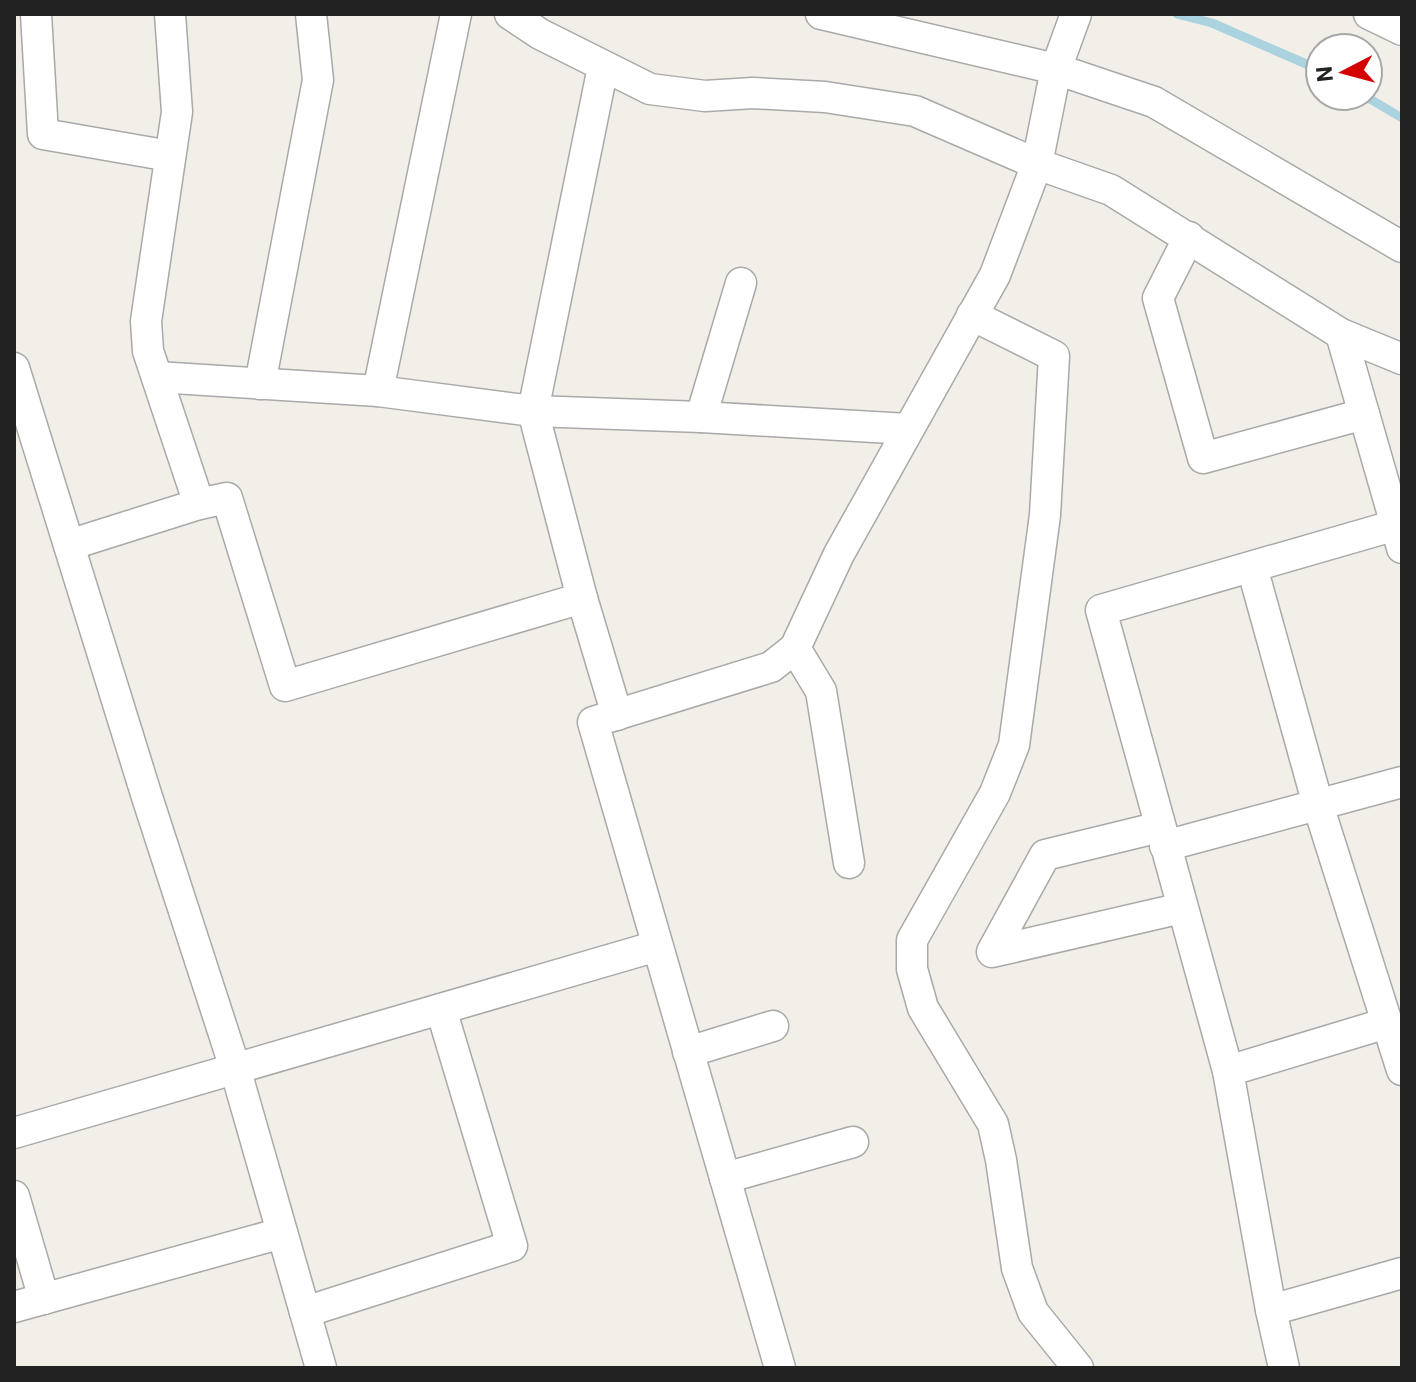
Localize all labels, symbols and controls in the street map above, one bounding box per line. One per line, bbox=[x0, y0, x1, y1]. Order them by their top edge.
north arrow bbox=[1304, 32, 1384, 112]
text: N bbox=[1311, 65, 1338, 83]

